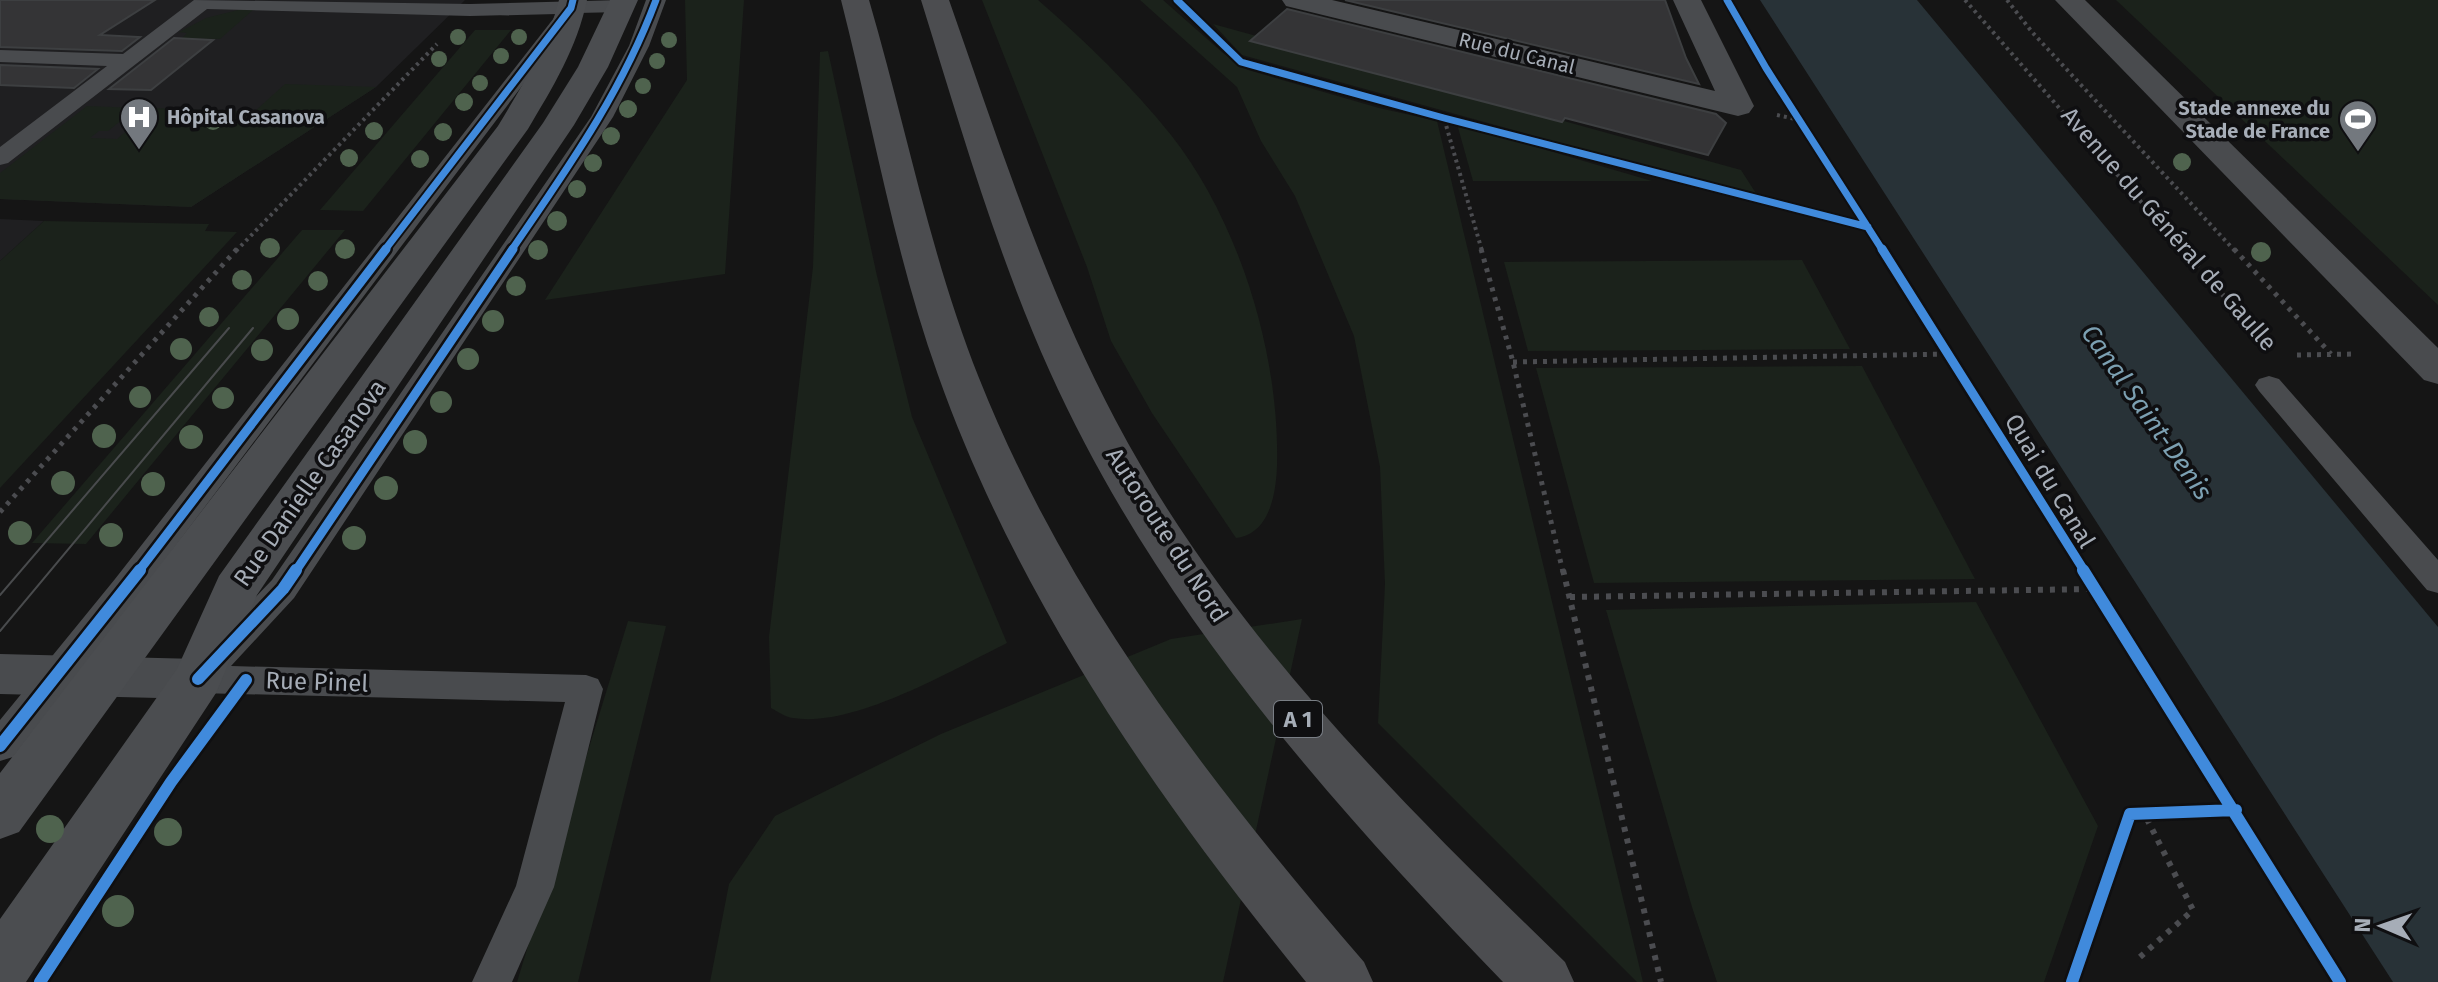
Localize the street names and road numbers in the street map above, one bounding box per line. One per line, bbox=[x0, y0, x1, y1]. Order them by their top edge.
street label: Rue du Canal bbox=[1456, 27, 1578, 79]
street label: Avenue du Général de Gaulle bbox=[2056, 101, 2282, 357]
street label: Rue Danielle Casanova bbox=[228, 374, 392, 592]
street label: Quai du Canal bbox=[1999, 409, 2101, 553]
street label: Autoroute du Nord bbox=[1100, 443, 1234, 627]
street label: Rue Pinel bbox=[265, 666, 369, 698]
road number: A 1 bbox=[1274, 701, 1322, 737]

